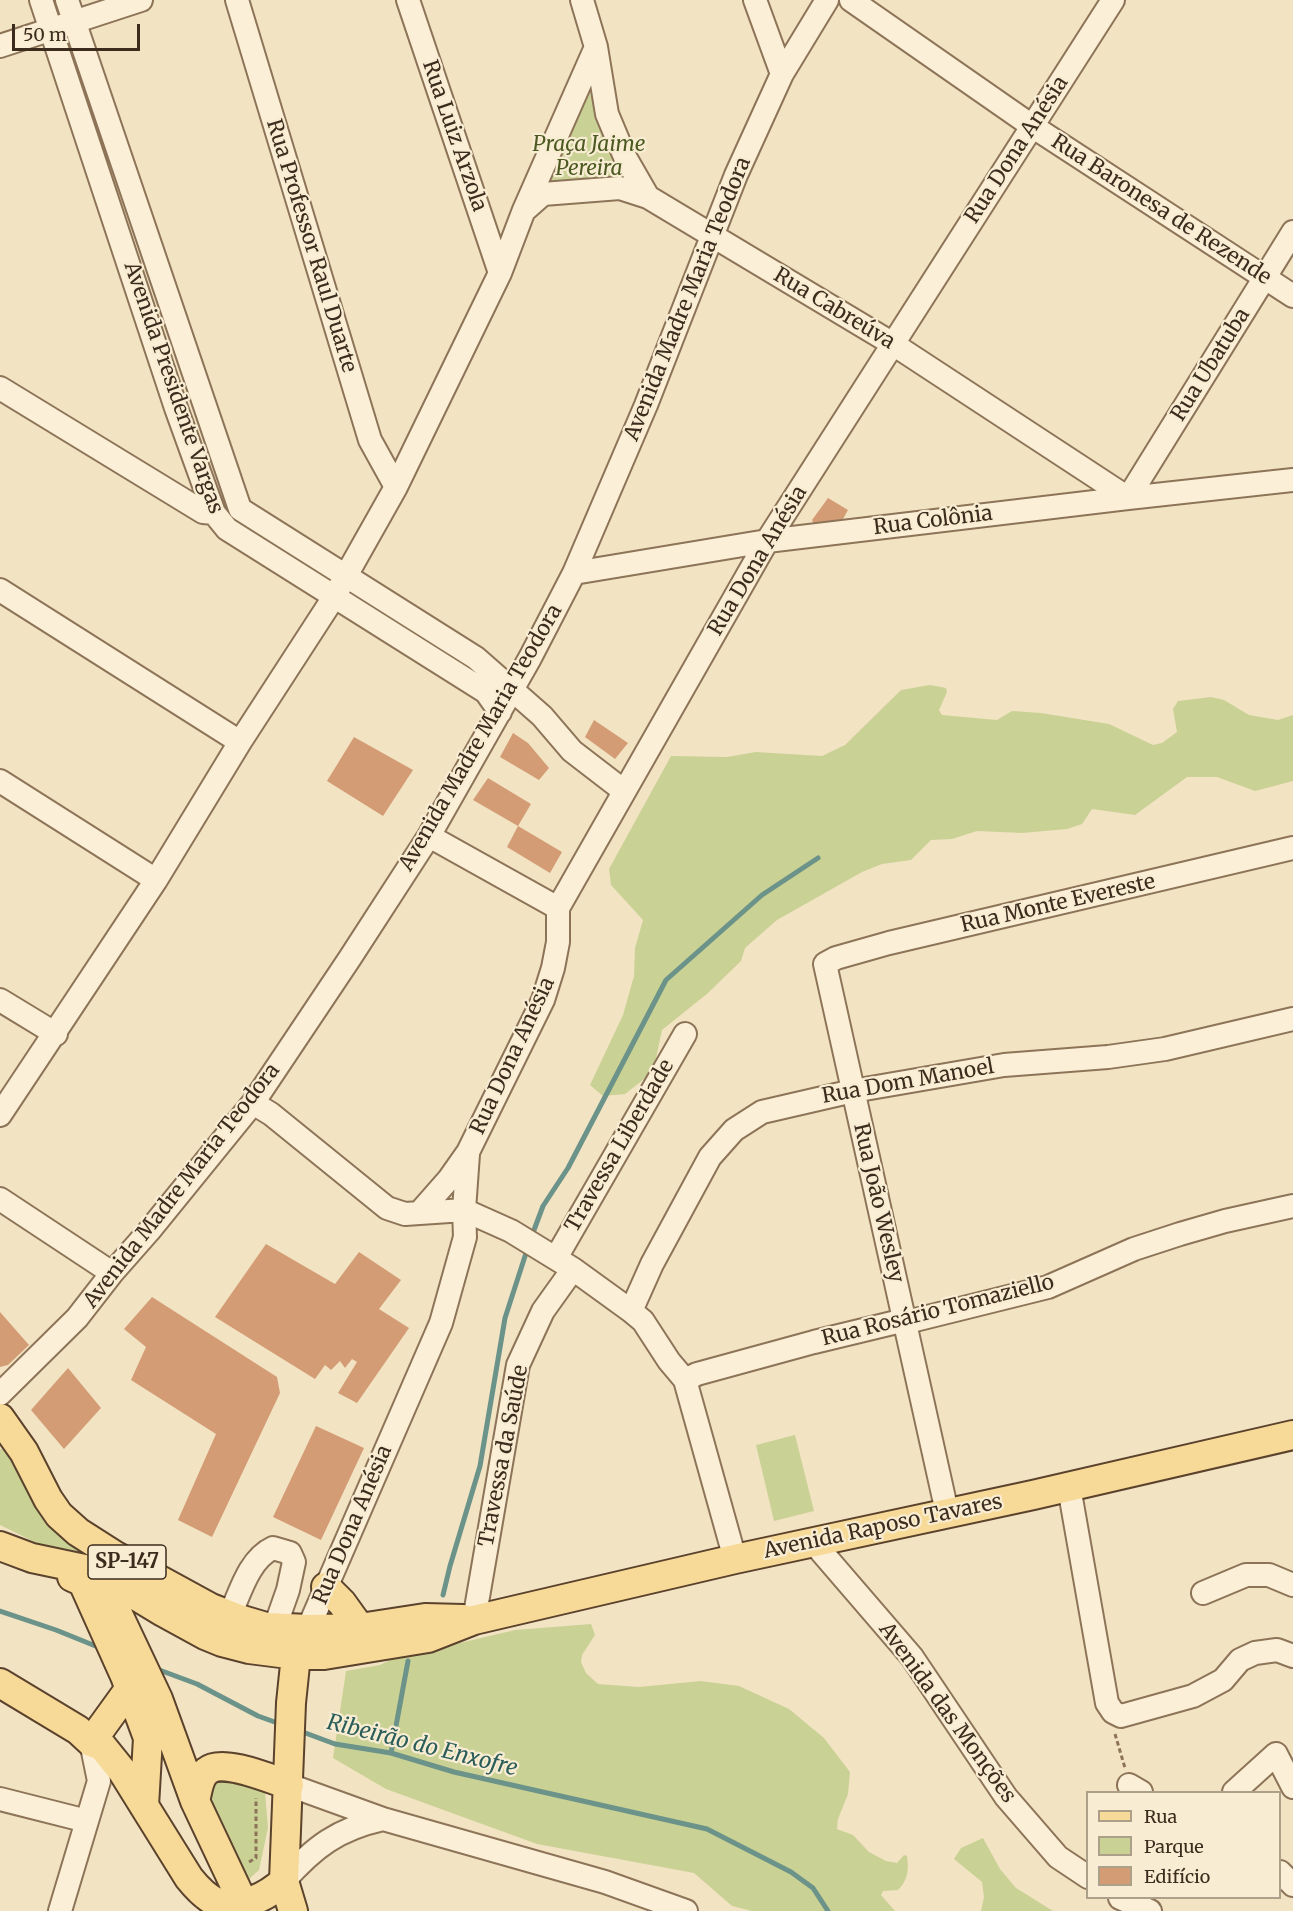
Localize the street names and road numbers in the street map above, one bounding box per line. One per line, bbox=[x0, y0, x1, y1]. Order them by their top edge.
street label: Rua Luiz Arzola bbox=[416, 57, 492, 215]
street label: Rua Dona Anésia bbox=[960, 72, 1074, 228]
street label: Rua Professor Raul Duarte bbox=[260, 116, 362, 376]
street label: Rua Baronesa de Rezende bbox=[1046, 129, 1276, 291]
street label: Avenida Madre Maria Teodora bbox=[619, 154, 757, 444]
street label: Avenida Presidente Vargas bbox=[118, 259, 228, 517]
street label: Rua Cabreúva bbox=[769, 263, 899, 355]
street label: Rua Ubatuba bbox=[1166, 304, 1256, 426]
street label: Rua Dona Anésia bbox=[703, 481, 813, 641]
street label: Rua Colônia bbox=[872, 501, 994, 541]
street label: Avenida Madre Maria Teodora bbox=[394, 600, 568, 876]
street label: Rua Monte Evereste bbox=[958, 869, 1158, 939]
street label: Rua Dona Anésia bbox=[466, 973, 560, 1139]
street label: Rua Dom Manoel bbox=[820, 1054, 996, 1110]
street label: Travessa Liberdade bbox=[560, 1055, 680, 1237]
street label: Avenida Madre Maria Teodora bbox=[79, 1059, 285, 1313]
street label: Rua João Wesley bbox=[847, 1121, 909, 1285]
street label: Rua Rosário Tomaziello bbox=[819, 1270, 1057, 1352]
street label: Travessa da Saúde bbox=[474, 1363, 534, 1549]
street label: Rua Dona Anésia bbox=[308, 1442, 398, 1608]
street label: Avenida Raposo Tavares bbox=[761, 1489, 1005, 1565]
road number: SP-147 bbox=[88, 1545, 166, 1579]
street label: Avenida das Monções bbox=[873, 1618, 1021, 1808]

